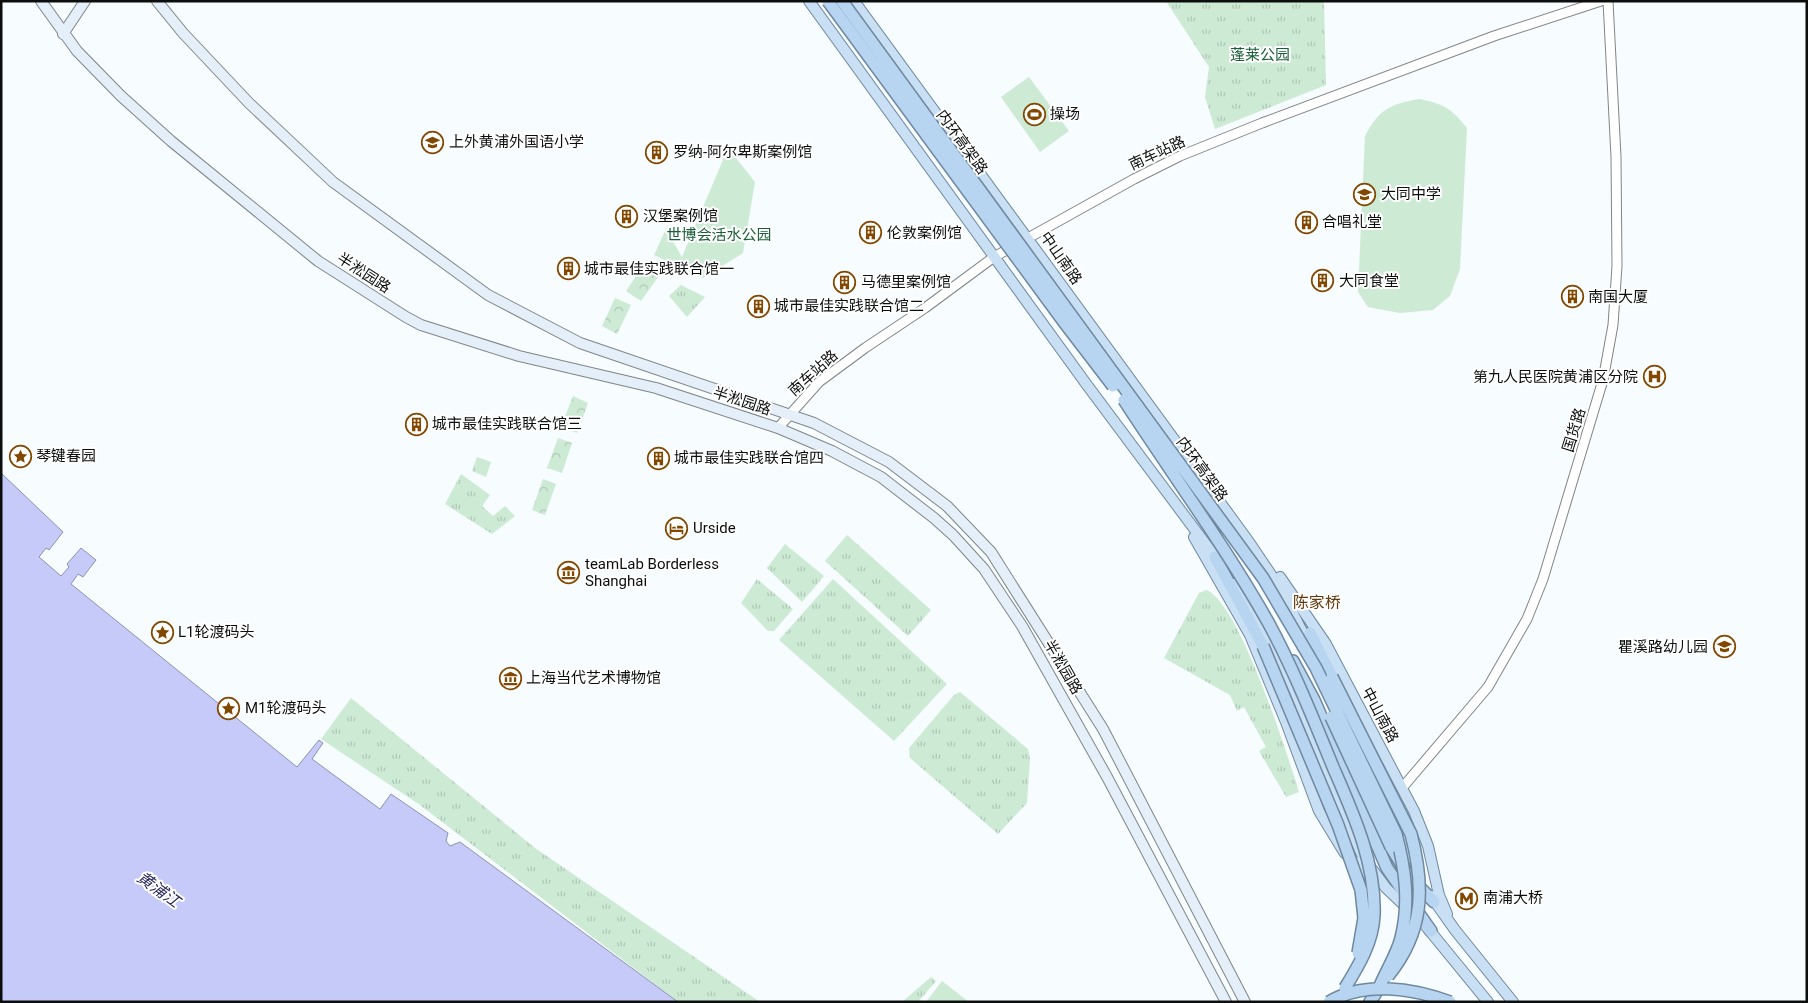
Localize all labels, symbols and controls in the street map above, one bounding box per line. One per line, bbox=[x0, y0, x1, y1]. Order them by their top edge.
park label: 蓬莱公园 bbox=[1230, 46, 1290, 64]
sports icon: 操场 bbox=[1022, 102, 1046, 126]
place label: 操场 bbox=[1050, 105, 1080, 123]
street label: 内环高架路 bbox=[933, 106, 991, 178]
school or university icon: 上外黄浦外国语小学 bbox=[421, 130, 445, 154]
street label: 南车站路 bbox=[1126, 132, 1188, 174]
place label: 上外黄浦外国语小学 bbox=[449, 133, 584, 151]
building icon: 罗纳-阿尔卑斯案例馆 bbox=[645, 140, 669, 164]
place label: 罗纳-阿尔卑斯案例馆 bbox=[673, 143, 812, 161]
school or university icon: 大同中学 bbox=[1353, 182, 1377, 206]
place label: 大同中学 bbox=[1381, 185, 1441, 203]
building icon: 汉堡案例馆 bbox=[615, 204, 639, 228]
place label: 汉堡案例馆 bbox=[643, 207, 718, 225]
building icon: 合唱礼堂 bbox=[1294, 210, 1318, 234]
place label: 合唱礼堂 bbox=[1322, 213, 1382, 231]
building icon: 伦敦案例馆 bbox=[859, 221, 883, 245]
place label: 伦敦案例馆 bbox=[887, 224, 962, 242]
park label: 世博会活水公园 bbox=[666, 226, 772, 244]
street label: 中山南路 bbox=[1036, 228, 1086, 288]
street label: 半淞园路 bbox=[334, 249, 394, 297]
building icon: 城市最佳实践联合馆一 bbox=[556, 257, 580, 281]
place label: 城市最佳实践联合馆一 bbox=[584, 260, 734, 278]
building icon: 大同食堂 bbox=[1311, 269, 1335, 293]
building icon: 马德里案例馆 bbox=[833, 270, 857, 294]
place label: 大同食堂 bbox=[1339, 272, 1399, 290]
place label: 马德里案例馆 bbox=[861, 273, 951, 291]
building icon: 南国大厦 bbox=[1560, 285, 1584, 309]
place label: 南国大厦 bbox=[1588, 288, 1648, 306]
building icon: 城市最佳实践联合馆二 bbox=[746, 294, 770, 318]
place label: 城市最佳实践联合馆二 bbox=[774, 297, 924, 315]
street label: 南车站路 bbox=[785, 346, 841, 400]
hospital icon: 第九人民医院黄浦区分院 bbox=[1642, 365, 1666, 389]
place label: 第九人民医院黄浦区分院 bbox=[1473, 368, 1638, 386]
street label: 半淞园路 bbox=[711, 383, 773, 419]
street label: 国货路 bbox=[1559, 406, 1589, 454]
building icon: 城市最佳实践联合馆三 bbox=[404, 412, 428, 436]
place label: 城市最佳实践联合馆三 bbox=[432, 415, 582, 433]
street label: 内环高架路 bbox=[1173, 433, 1231, 505]
place icon: 琴键春园 bbox=[8, 444, 32, 468]
building icon: 城市最佳实践联合馆四 bbox=[646, 446, 670, 470]
place label: 琴键春园 bbox=[36, 447, 96, 465]
place label: 城市最佳实践联合馆四 bbox=[674, 449, 824, 467]
hotel icon: Urside bbox=[665, 516, 689, 540]
place label: Urside bbox=[693, 519, 736, 537]
place label: teamLab Borderless Shanghai bbox=[585, 555, 719, 590]
museum icon: teamLab Borderless Shanghai bbox=[557, 561, 581, 585]
district label: 陈家桥 bbox=[1293, 593, 1341, 612]
place icon: L1轮渡码头 bbox=[150, 620, 174, 644]
place label: L1轮渡码头 bbox=[178, 623, 255, 641]
school or university icon: 瞿溪路幼儿园 bbox=[1712, 635, 1736, 659]
street label: 半淞园路 bbox=[1040, 637, 1086, 697]
place label: 瞿溪路幼儿园 bbox=[1618, 638, 1708, 656]
museum icon: 上海当代艺术博物馆 bbox=[498, 666, 522, 690]
place label: 上海当代艺术博物馆 bbox=[526, 669, 661, 687]
street label: 中山南路 bbox=[1358, 684, 1402, 746]
place icon: M1轮渡码头 bbox=[217, 696, 241, 720]
place label: M1轮渡码头 bbox=[245, 699, 327, 717]
water label: 黄浦江 bbox=[134, 868, 185, 912]
metro station icon: 南浦大桥 bbox=[1455, 886, 1479, 910]
place label: 南浦大桥 bbox=[1483, 889, 1543, 907]

